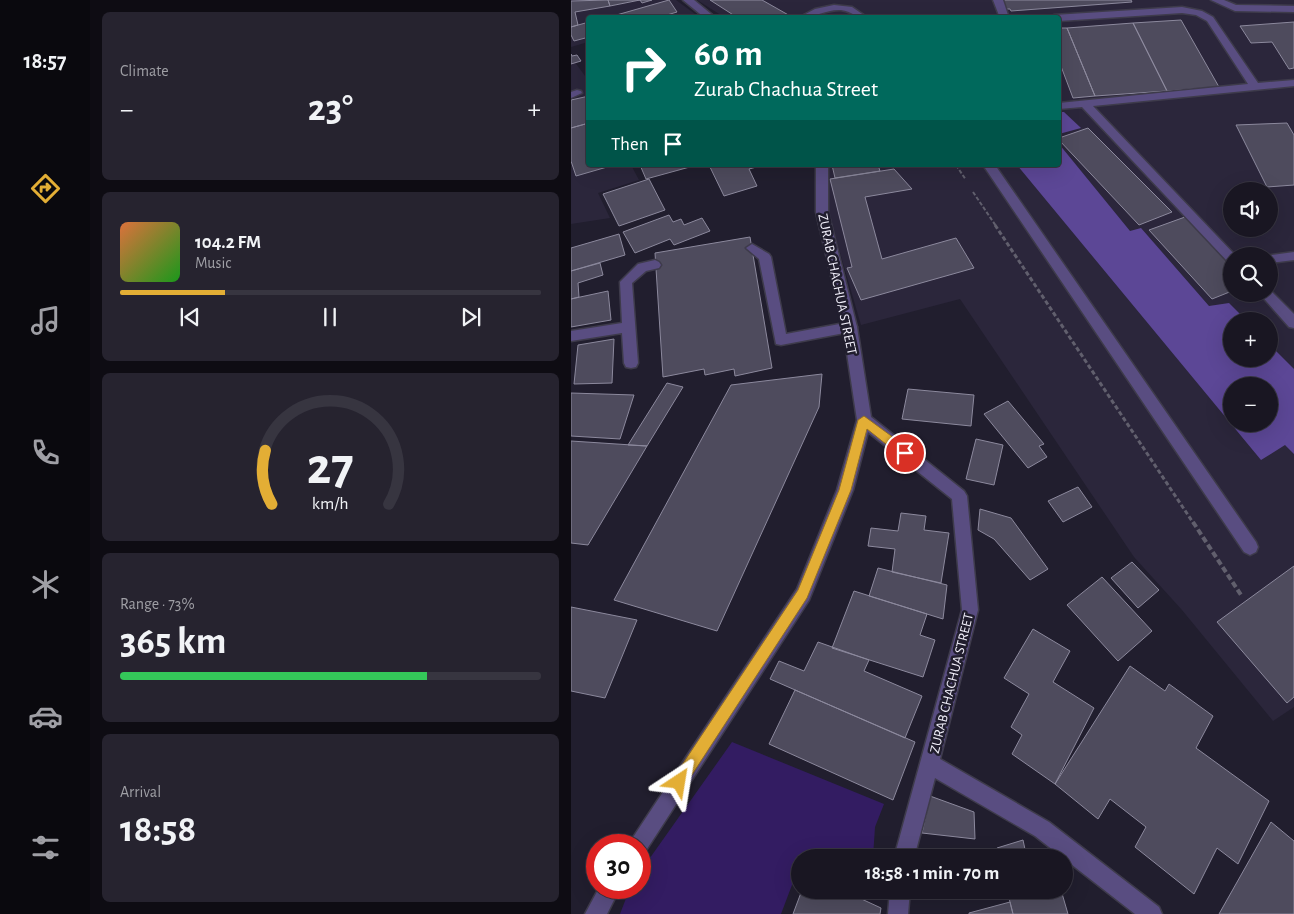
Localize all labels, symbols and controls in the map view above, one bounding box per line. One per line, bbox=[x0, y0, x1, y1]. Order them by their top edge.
icon: right bbox=[611, 35, 676, 100]
text: 60 m bbox=[694, 37, 763, 72]
text: 18:57 bbox=[24, 50, 66, 72]
text: Climate bbox=[120, 63, 169, 79]
text: Zurab Chachua Street bbox=[694, 78, 878, 100]
text: 23° bbox=[308, 90, 353, 128]
text: − bbox=[120, 96, 133, 124]
text: + bbox=[528, 96, 541, 124]
icon: arrive bbox=[659, 130, 687, 158]
text: Then bbox=[611, 135, 649, 154]
icon: directions bbox=[28, 171, 63, 206]
map controls bbox=[1223, 182, 1278, 432]
button: sound bbox=[1223, 182, 1278, 237]
street label: ZURAB CHACHUA STREET bbox=[815, 212, 859, 356]
text: 104.2 FM bbox=[195, 233, 261, 252]
button: search bbox=[1223, 247, 1278, 302]
text: Music bbox=[195, 255, 231, 271]
icon: music bbox=[28, 303, 63, 338]
icon: previous bbox=[176, 303, 204, 331]
icon: pause bbox=[316, 303, 344, 331]
icon: next bbox=[457, 303, 485, 331]
button: + bbox=[1223, 312, 1278, 367]
button: − bbox=[1223, 377, 1278, 432]
pin bbox=[884, 432, 926, 474]
icon: phone bbox=[28, 435, 63, 470]
icon: arrive bbox=[891, 439, 919, 467]
text: 27 bbox=[307, 441, 354, 493]
text: km/h bbox=[312, 495, 349, 513]
icon: climate bbox=[28, 567, 63, 602]
text: Range · 73% bbox=[120, 596, 195, 612]
street label: ZURAB CHACHUA STREET bbox=[928, 612, 976, 755]
text: 365 km bbox=[120, 623, 226, 661]
icon: car bbox=[28, 699, 63, 734]
position arrow bbox=[652, 755, 704, 807]
text: Arrival bbox=[120, 784, 161, 800]
text: 18:58 bbox=[120, 811, 196, 849]
icon: filters bbox=[28, 830, 63, 865]
speed limit sign: 30 bbox=[586, 834, 651, 899]
text: 18:58 · 1 min · 70 m bbox=[865, 864, 999, 883]

